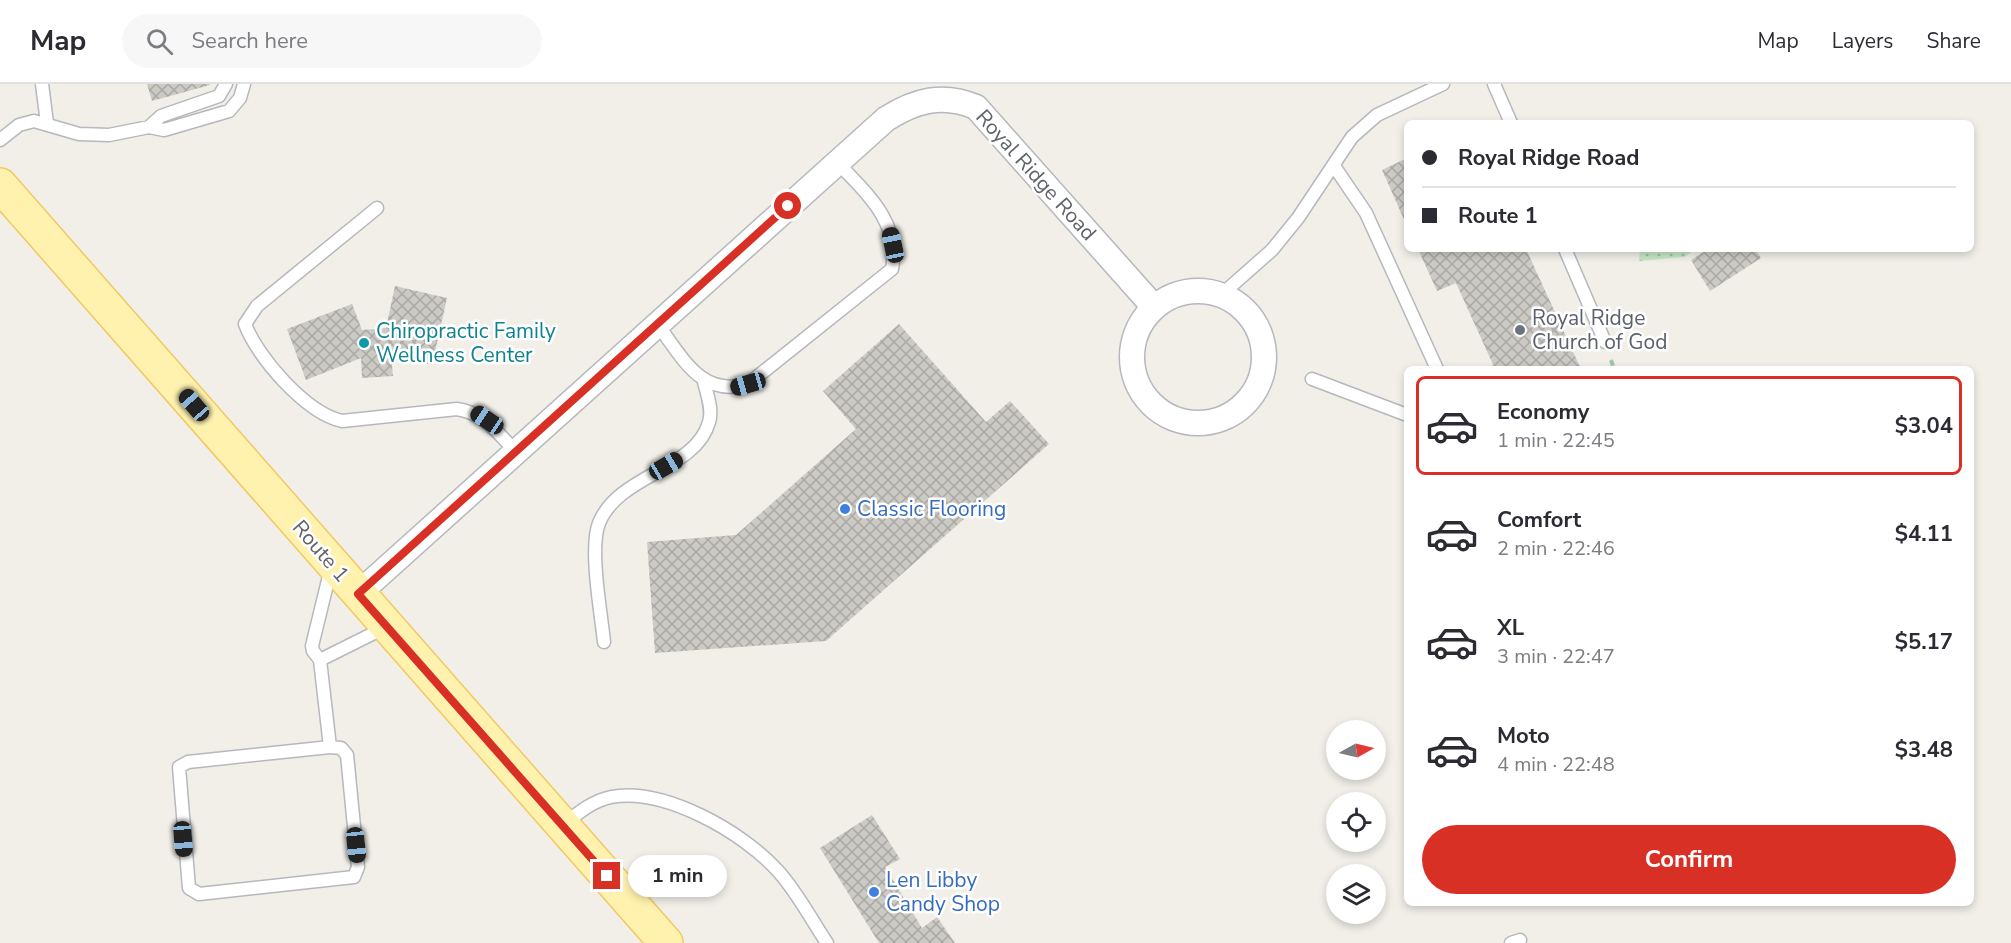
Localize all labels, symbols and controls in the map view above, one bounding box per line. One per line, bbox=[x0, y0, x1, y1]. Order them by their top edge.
search box bbox=[122, 14, 542, 68]
text: Map bbox=[30, 22, 86, 60]
icon: search bbox=[143, 25, 176, 58]
text: Search here bbox=[191, 26, 308, 56]
text: Map bbox=[1757, 27, 1799, 55]
text: Layers bbox=[1832, 27, 1893, 55]
text: Share bbox=[1926, 27, 1981, 55]
street label: Royal Ridge Road bbox=[970, 103, 1102, 247]
text: Royal Ridge Road bbox=[1458, 143, 1639, 173]
route start bbox=[774, 192, 801, 219]
text: Route 1 bbox=[1458, 201, 1538, 231]
car bbox=[880, 226, 906, 264]
place label: Royal Ridge Church of God bbox=[1532, 304, 1667, 356]
place label: Chiropractic Family Wellness Center bbox=[376, 317, 556, 369]
marker: Royal Ridge Church of God bbox=[1513, 323, 1527, 337]
marker: Chiropractic Family Wellness Center bbox=[357, 336, 371, 350]
car bbox=[728, 370, 768, 398]
car bbox=[175, 386, 213, 424]
text: Economy bbox=[1497, 397, 1589, 427]
icon: car bbox=[1425, 399, 1479, 453]
car bbox=[467, 402, 507, 438]
text: $3.04 bbox=[1895, 411, 1953, 441]
text: 1 min · 22:45 bbox=[1497, 427, 1615, 454]
car bbox=[646, 449, 686, 483]
place label: Classic Flooring bbox=[857, 495, 1006, 523]
marker: Classic Flooring bbox=[838, 502, 852, 516]
text: Comfort bbox=[1497, 505, 1581, 535]
icon: car bbox=[1425, 507, 1479, 561]
street label: Route 1 bbox=[286, 514, 356, 588]
text: $4.11 bbox=[1895, 519, 1953, 549]
text: 2 min · 22:46 bbox=[1497, 535, 1615, 562]
text: XL bbox=[1497, 613, 1524, 643]
icon: car bbox=[1425, 615, 1479, 669]
text: $5.17 bbox=[1895, 627, 1953, 657]
text: 3 min · 22:47 bbox=[1497, 643, 1615, 670]
north arrow bbox=[1326, 720, 1386, 780]
map controls bbox=[1326, 720, 1386, 924]
text: Moto bbox=[1497, 721, 1550, 751]
icon: car bbox=[1425, 723, 1479, 777]
text: $3.48 bbox=[1895, 735, 1953, 765]
text: 4 min · 22:48 bbox=[1497, 751, 1615, 778]
button: locate bbox=[1326, 792, 1386, 852]
car bbox=[172, 820, 194, 858]
button: Confirm bbox=[1422, 825, 1956, 894]
car bbox=[345, 826, 367, 864]
callout: 1 min bbox=[628, 855, 727, 897]
route end bbox=[593, 862, 620, 889]
text: 1 min bbox=[652, 862, 703, 889]
button: layers bbox=[1326, 864, 1386, 924]
place label: Len Libby Candy Shop bbox=[886, 866, 1000, 918]
marker: Len Libby Candy Shop bbox=[867, 885, 881, 899]

